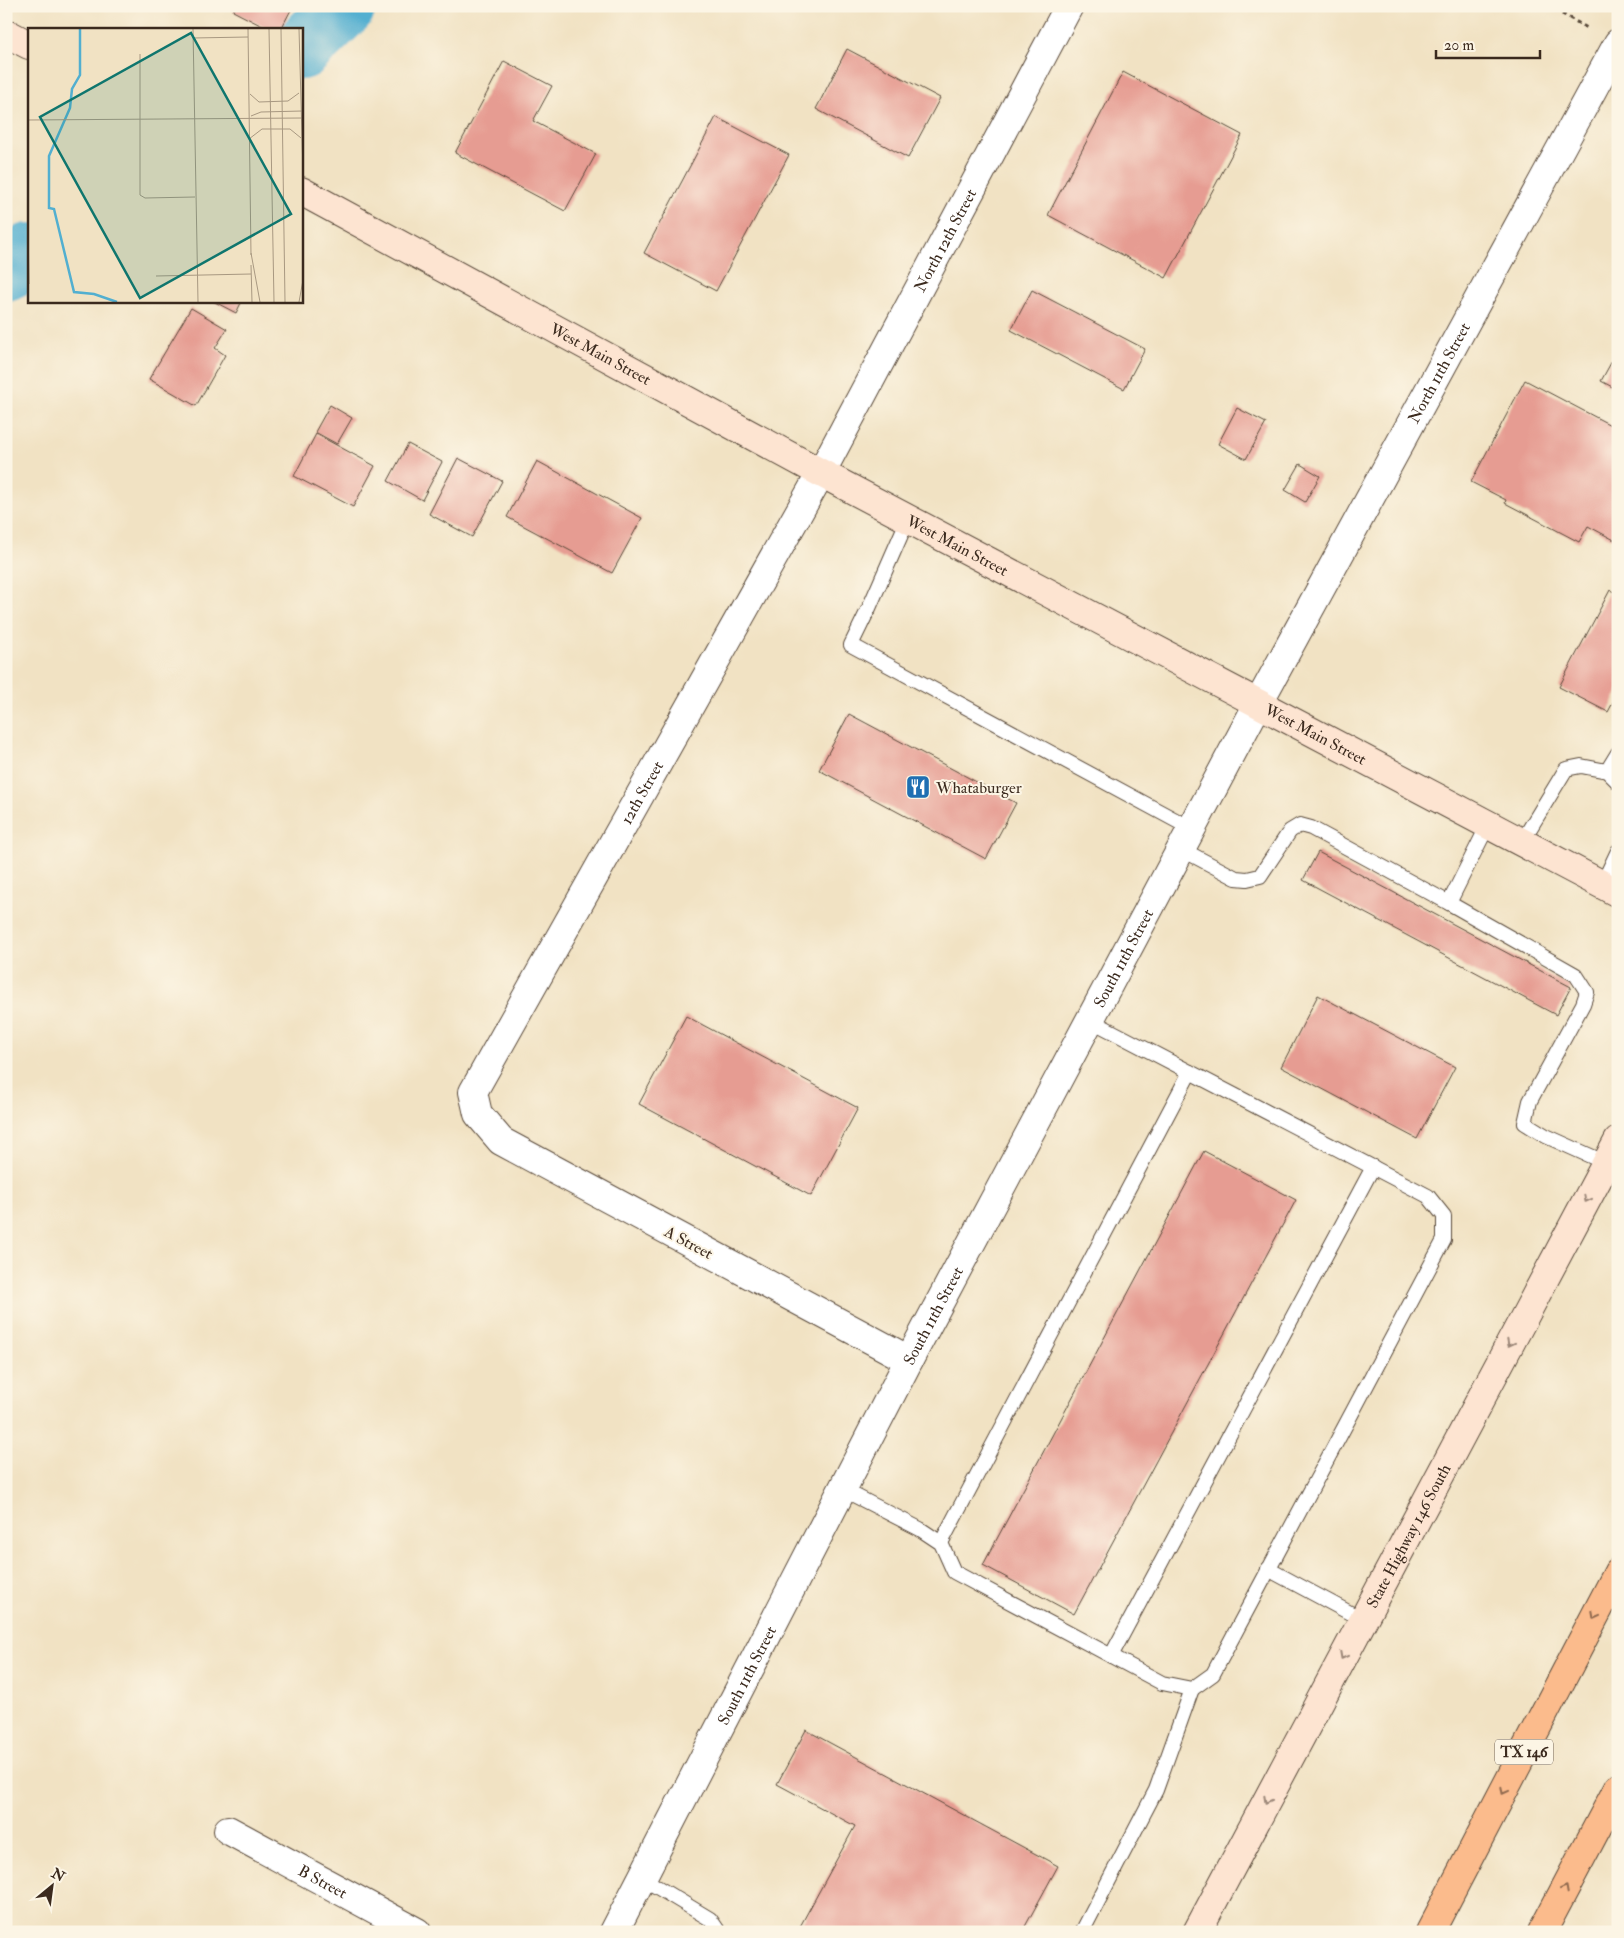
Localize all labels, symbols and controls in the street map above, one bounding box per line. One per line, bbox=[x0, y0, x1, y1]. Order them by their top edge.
inset map bbox=[28, 28, 302, 302]
scale bar bbox=[1436, 28, 1540, 60]
text: 20 m bbox=[1444, 36, 1474, 55]
street label: North 12th Street bbox=[910, 185, 981, 295]
street label: West Main Street bbox=[545, 318, 654, 390]
street label: North 11th Street bbox=[1404, 319, 1475, 427]
street label: West Main Street bbox=[902, 510, 1011, 581]
street label: West Main Street bbox=[1260, 699, 1370, 770]
street label: 12th Street bbox=[617, 758, 668, 828]
restaurant icon: Whataburger bbox=[905, 774, 931, 800]
place label: Whataburger bbox=[935, 778, 1022, 798]
street label: South 11th Street bbox=[1089, 906, 1158, 1011]
one-way arrow bbox=[1583, 1194, 1593, 1203]
street label: A Street bbox=[660, 1221, 716, 1264]
street label: South 11th Street bbox=[899, 1263, 968, 1369]
one-way arrow bbox=[1507, 1338, 1517, 1347]
street label: State Highway 146 South bbox=[1362, 1460, 1456, 1612]
one-way arrow bbox=[1591, 1610, 1601, 1619]
street label: South 11th Street bbox=[714, 1623, 781, 1729]
one-way arrow bbox=[1340, 1651, 1350, 1660]
road number: TX 146 bbox=[1495, 1740, 1553, 1764]
one-way arrow bbox=[1500, 1785, 1510, 1794]
one-way arrow bbox=[1263, 1794, 1273, 1803]
north arrow bbox=[28, 1860, 78, 1910]
street label: B Street bbox=[295, 1861, 350, 1903]
text: N bbox=[48, 1864, 68, 1886]
one-way arrow bbox=[1559, 1885, 1569, 1894]

